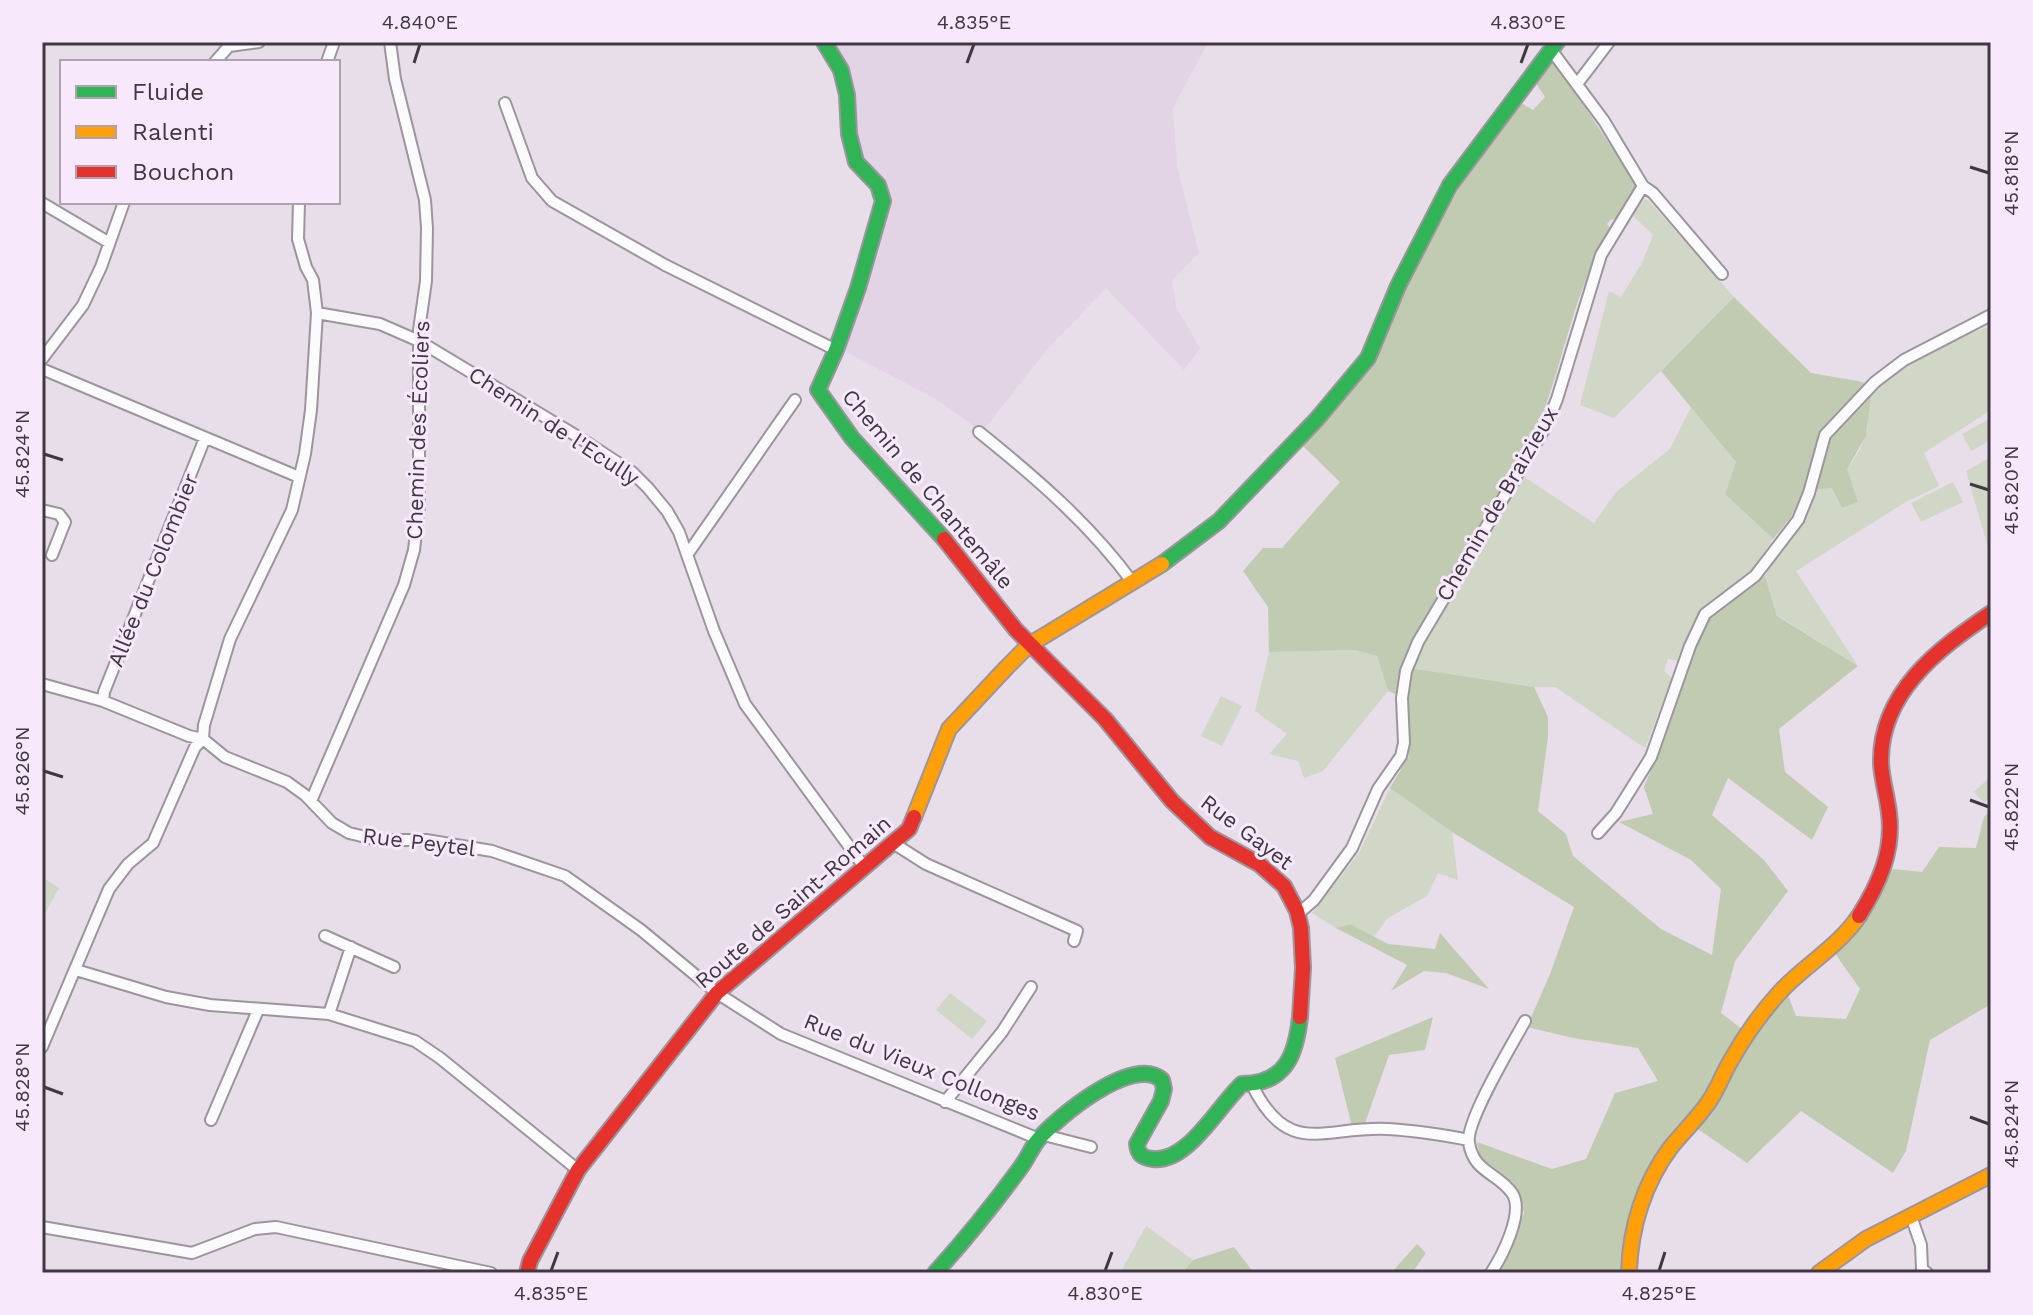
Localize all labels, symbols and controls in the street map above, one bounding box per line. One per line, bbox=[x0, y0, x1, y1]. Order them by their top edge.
text: 4.840°E bbox=[382, 10, 458, 34]
text: 4.835°E bbox=[937, 10, 1011, 34]
text: 4.830°E bbox=[1490, 10, 1566, 34]
legend bbox=[60, 60, 340, 204]
text: Fluide bbox=[132, 78, 204, 106]
text: Ralenti bbox=[132, 118, 214, 146]
text: 45.818°N bbox=[1999, 130, 2023, 216]
text: Bouchon bbox=[132, 158, 234, 186]
street label: Chemin des Écoliers bbox=[402, 320, 434, 540]
street label: Chemin de l'Ecully bbox=[464, 361, 645, 491]
street label: Chemin de Chantemâle bbox=[837, 384, 1019, 594]
street label: Chemin de Braizieux bbox=[1431, 402, 1563, 606]
text: 45.824°N bbox=[10, 410, 34, 498]
text: 45.820°N bbox=[1999, 445, 2023, 535]
street label: Allée du Colombier bbox=[103, 470, 203, 670]
text: 45.826°N bbox=[10, 726, 34, 816]
text: 45.822°N bbox=[1999, 763, 2023, 851]
street label: Rue Gayet bbox=[1196, 789, 1298, 875]
street label: Route de Saint-Romain bbox=[690, 810, 896, 994]
street label: Rue Peytel bbox=[361, 823, 477, 861]
street label: Rue du Vieux Collonges bbox=[800, 1008, 1044, 1126]
text: 45.828°N bbox=[10, 1042, 34, 1132]
text: 45.824°N bbox=[1999, 1080, 2023, 1168]
text: 4.835°E bbox=[514, 1281, 588, 1305]
text: 4.830°E bbox=[1067, 1281, 1143, 1305]
text: 4.825°E bbox=[1622, 1281, 1696, 1305]

